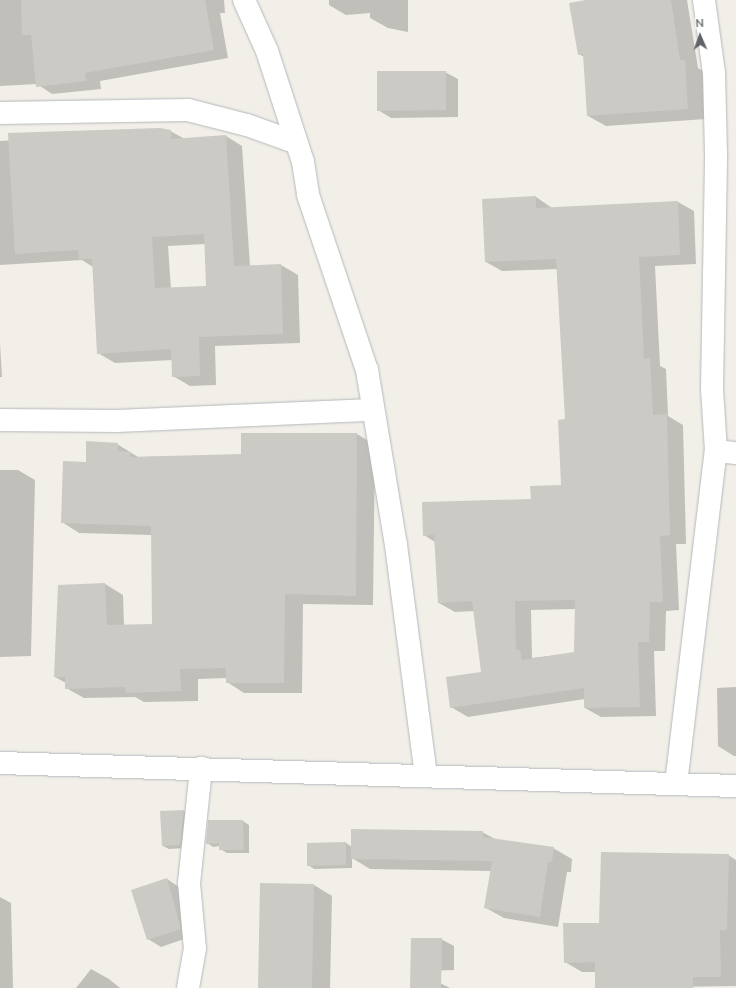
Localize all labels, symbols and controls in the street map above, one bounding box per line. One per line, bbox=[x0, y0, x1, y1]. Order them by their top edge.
north arrow bbox=[680, 16, 720, 56]
text: N bbox=[695, 16, 704, 31]

